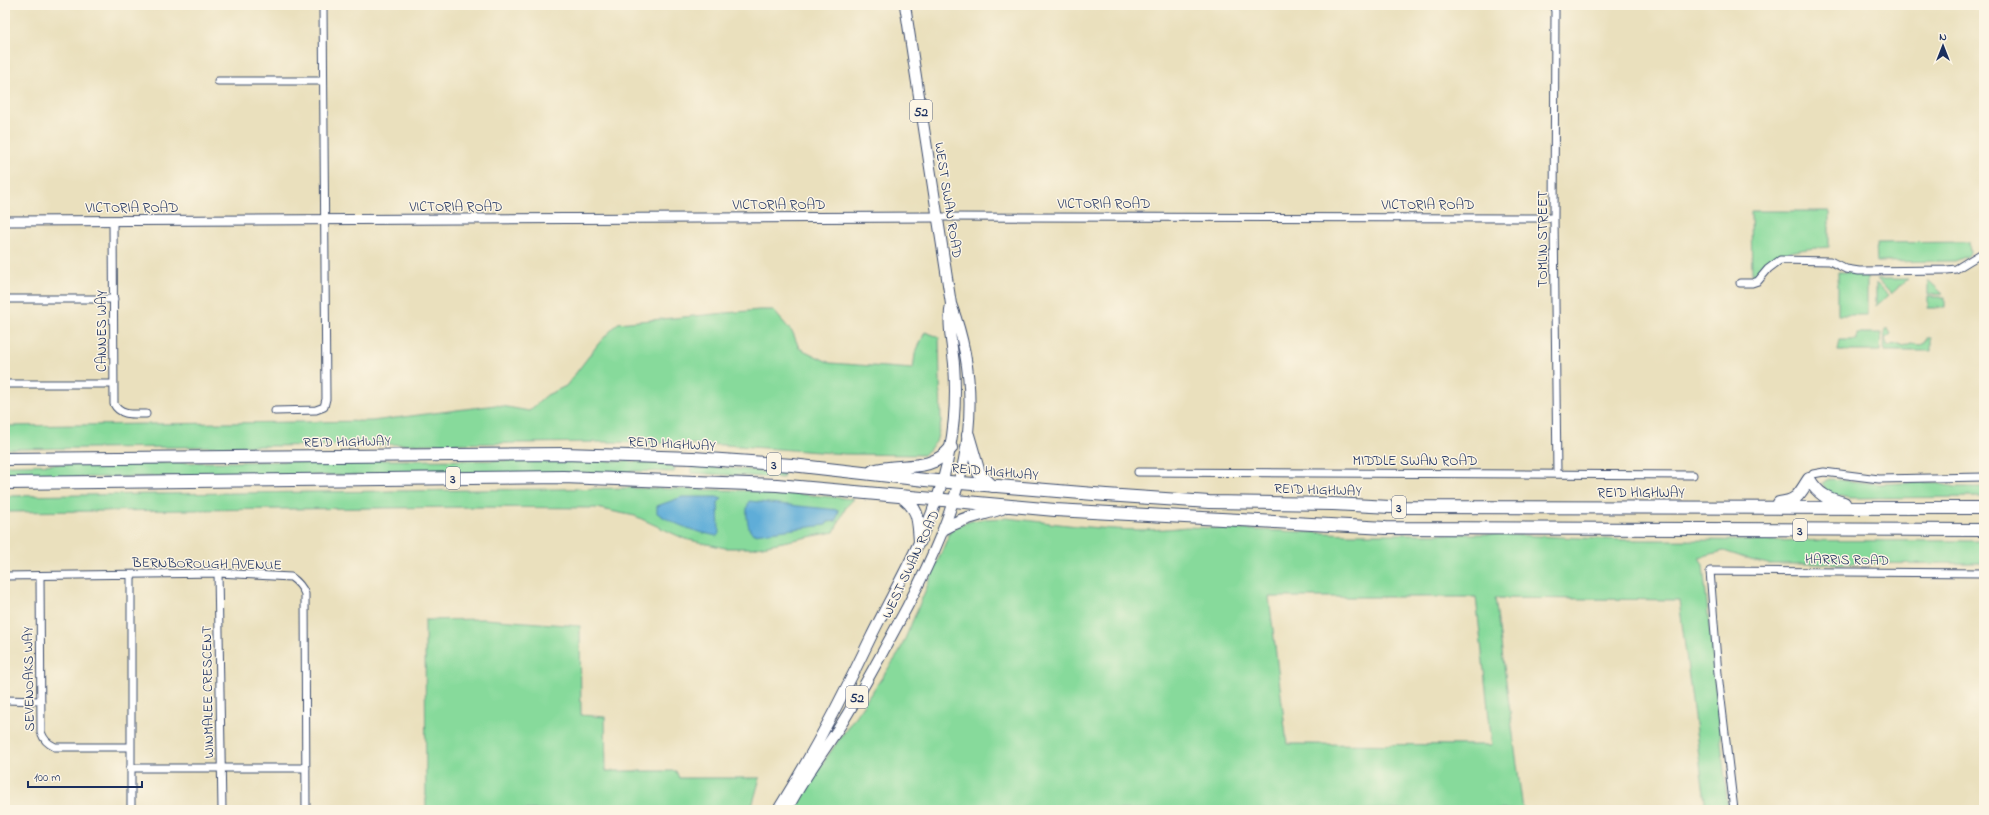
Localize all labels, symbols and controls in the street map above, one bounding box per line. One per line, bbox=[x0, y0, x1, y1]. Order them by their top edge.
north arrow bbox=[1923, 26, 1963, 66]
text: N bbox=[1939, 29, 1947, 45]
road number: 52 bbox=[910, 100, 932, 122]
street label: WEST SWAN ROAD bbox=[928, 141, 967, 260]
street label: TOMLIN STREET bbox=[1533, 191, 1554, 287]
street label: VICTORIA ROAD bbox=[1056, 194, 1151, 215]
street label: VICTORIA ROAD bbox=[731, 195, 826, 216]
street label: VICTORIA ROAD bbox=[1380, 195, 1475, 216]
street label: VICTORIA ROAD bbox=[408, 197, 503, 218]
street label: VICTORIA ROAD bbox=[84, 198, 179, 219]
street label: CANNES WAY bbox=[92, 289, 113, 372]
street label: REID HIGHWAY bbox=[303, 431, 392, 454]
street label: REID HIGHWAY bbox=[628, 432, 717, 457]
street label: MIDDLE SWAN ROAD bbox=[1353, 451, 1477, 472]
road number: 3 bbox=[767, 453, 781, 475]
street label: REID HIGHWAY bbox=[950, 458, 1040, 487]
road number: 3 bbox=[446, 467, 460, 489]
street label: REID HIGHWAY bbox=[1274, 478, 1363, 503]
street label: REID HIGHWAY bbox=[1597, 483, 1685, 504]
road number: 3 bbox=[1392, 496, 1406, 518]
street label: WEST SWAN ROAD bbox=[877, 507, 946, 622]
road number: 3 bbox=[1793, 519, 1807, 541]
street label: HARRIS ROAD bbox=[1805, 549, 1889, 572]
street label: BERNBOROUGH AVENUE bbox=[131, 553, 282, 576]
street label: WINMALEE CRESCENT bbox=[197, 625, 220, 759]
street label: SEVENOAKS WAY bbox=[18, 626, 41, 732]
road number: 52 bbox=[846, 686, 868, 708]
scale bar bbox=[28, 763, 142, 789]
text: 100 m bbox=[34, 769, 61, 787]

